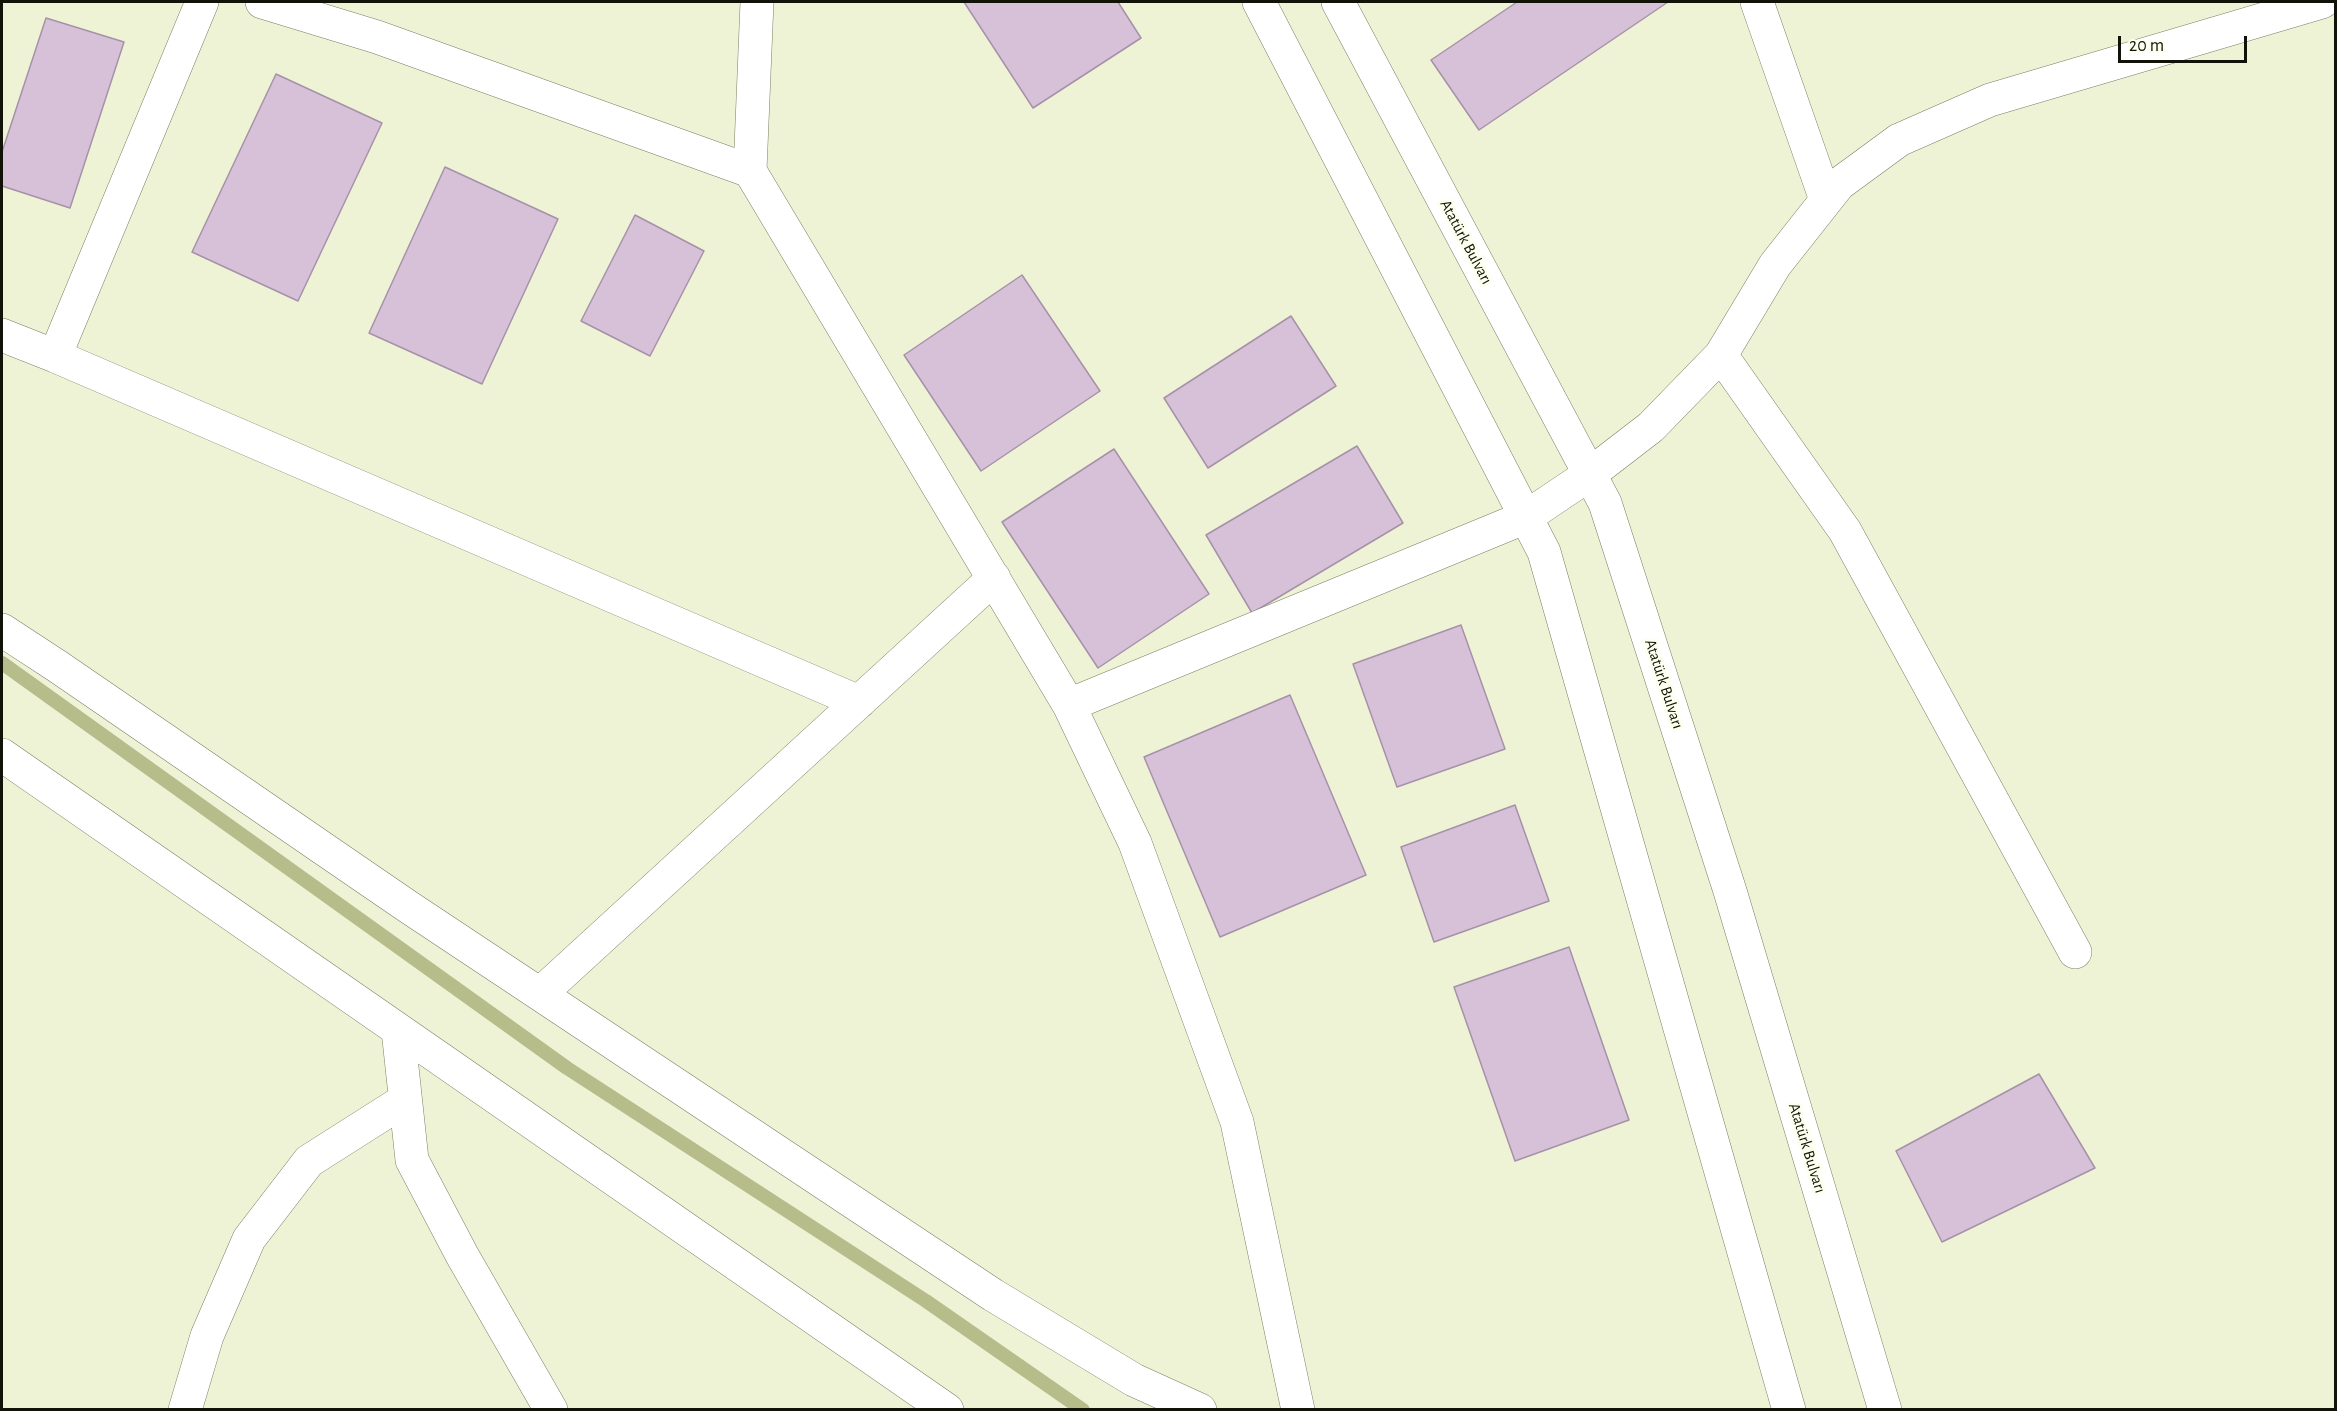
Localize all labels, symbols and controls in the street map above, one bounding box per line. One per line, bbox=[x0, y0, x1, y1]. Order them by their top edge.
scale bar bbox=[2121, 24, 2250, 62]
text: 20 m bbox=[2129, 37, 2164, 55]
street label: Atatürk Bulvarı bbox=[1436, 196, 1496, 288]
street label: Atatürk Bulvarı bbox=[1640, 637, 1688, 731]
street label: Atatürk Bulvarı bbox=[1784, 1101, 1830, 1195]

